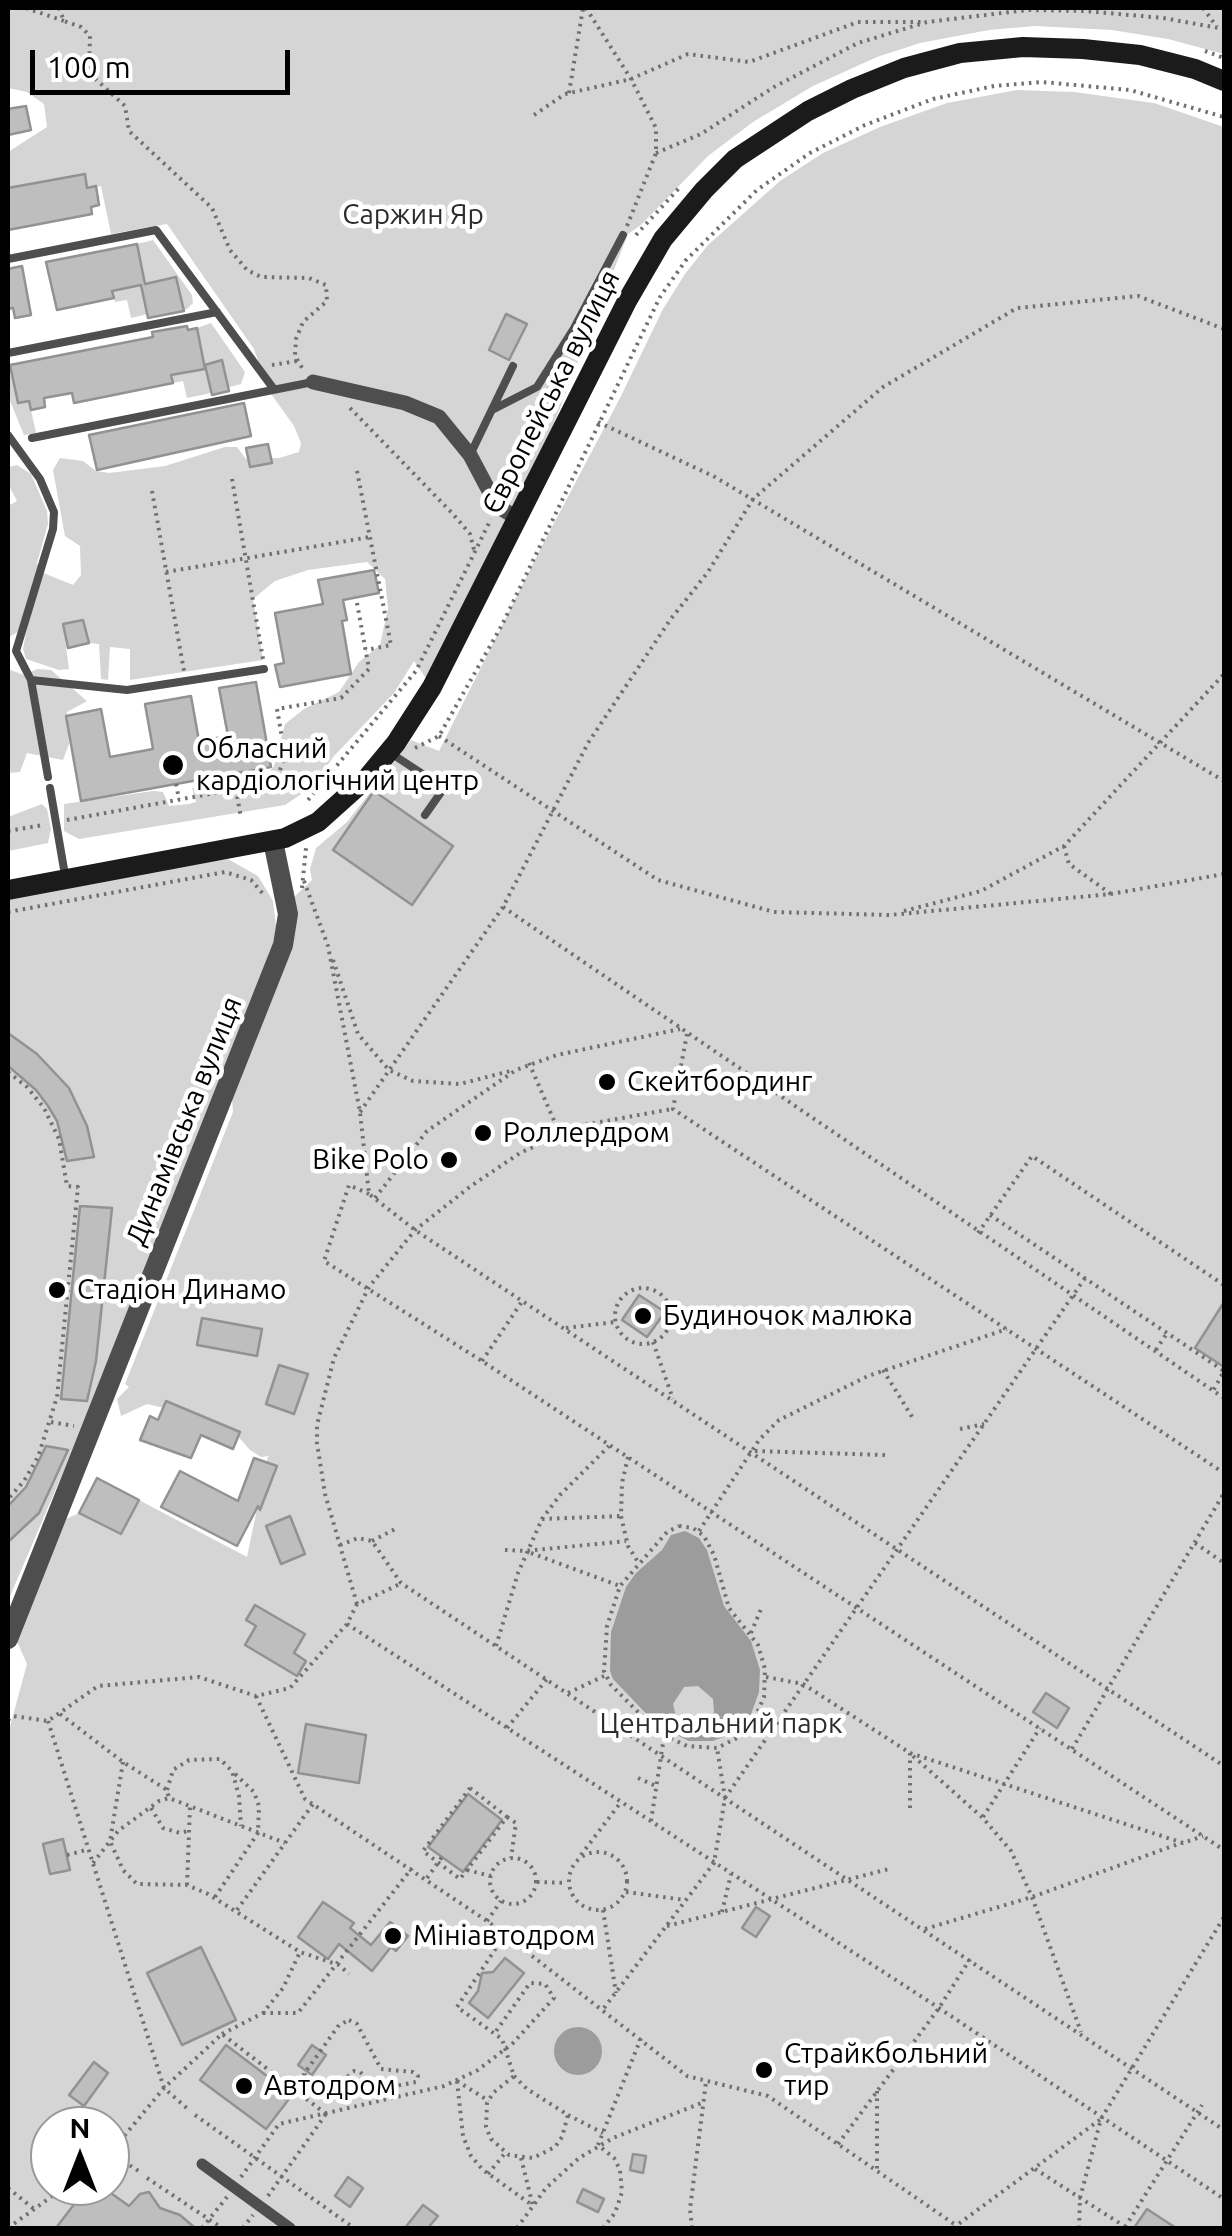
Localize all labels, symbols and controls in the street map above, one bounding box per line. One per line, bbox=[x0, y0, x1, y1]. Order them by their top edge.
scale bar bbox=[35, 30, 295, 92]
text: 100 m bbox=[47, 50, 131, 84]
park label: Саржин Яр bbox=[342, 198, 484, 232]
street label: Європейська вулиця bbox=[475, 264, 627, 520]
place label: Обласний кардiологiчний центр bbox=[196, 732, 479, 798]
marker: Обласний кардiологiчний центр bbox=[160, 752, 186, 778]
street label: Динамівська вулиця bbox=[119, 992, 249, 1250]
place label: Скейтбординг bbox=[627, 1065, 812, 1099]
marker: Скейтбординг bbox=[596, 1071, 618, 1093]
place label: Роллердром bbox=[503, 1116, 670, 1150]
marker: Роллердром bbox=[472, 1122, 494, 1144]
place label: Bike Polo bbox=[312, 1143, 429, 1177]
marker: Bike Polo bbox=[438, 1149, 460, 1171]
place label: Стадіон Динамо bbox=[77, 1273, 286, 1307]
marker: Стадіон Динамо bbox=[46, 1279, 68, 1301]
place label: Будиночок малюка bbox=[663, 1299, 913, 1333]
marker: Будиночок малюка bbox=[632, 1305, 654, 1327]
park label: Центральний парк bbox=[600, 1707, 842, 1741]
place label: Мініавтодром bbox=[413, 1919, 595, 1953]
marker: Мініавтодром bbox=[382, 1925, 404, 1947]
place label: Страйкбольний тир bbox=[784, 2037, 988, 2103]
marker: Страйкбольний тир bbox=[753, 2059, 775, 2081]
place label: Автодром bbox=[264, 2069, 396, 2103]
marker: Автодром bbox=[233, 2075, 255, 2097]
north arrow bbox=[30, 2106, 130, 2206]
text: N bbox=[70, 2112, 90, 2143]

